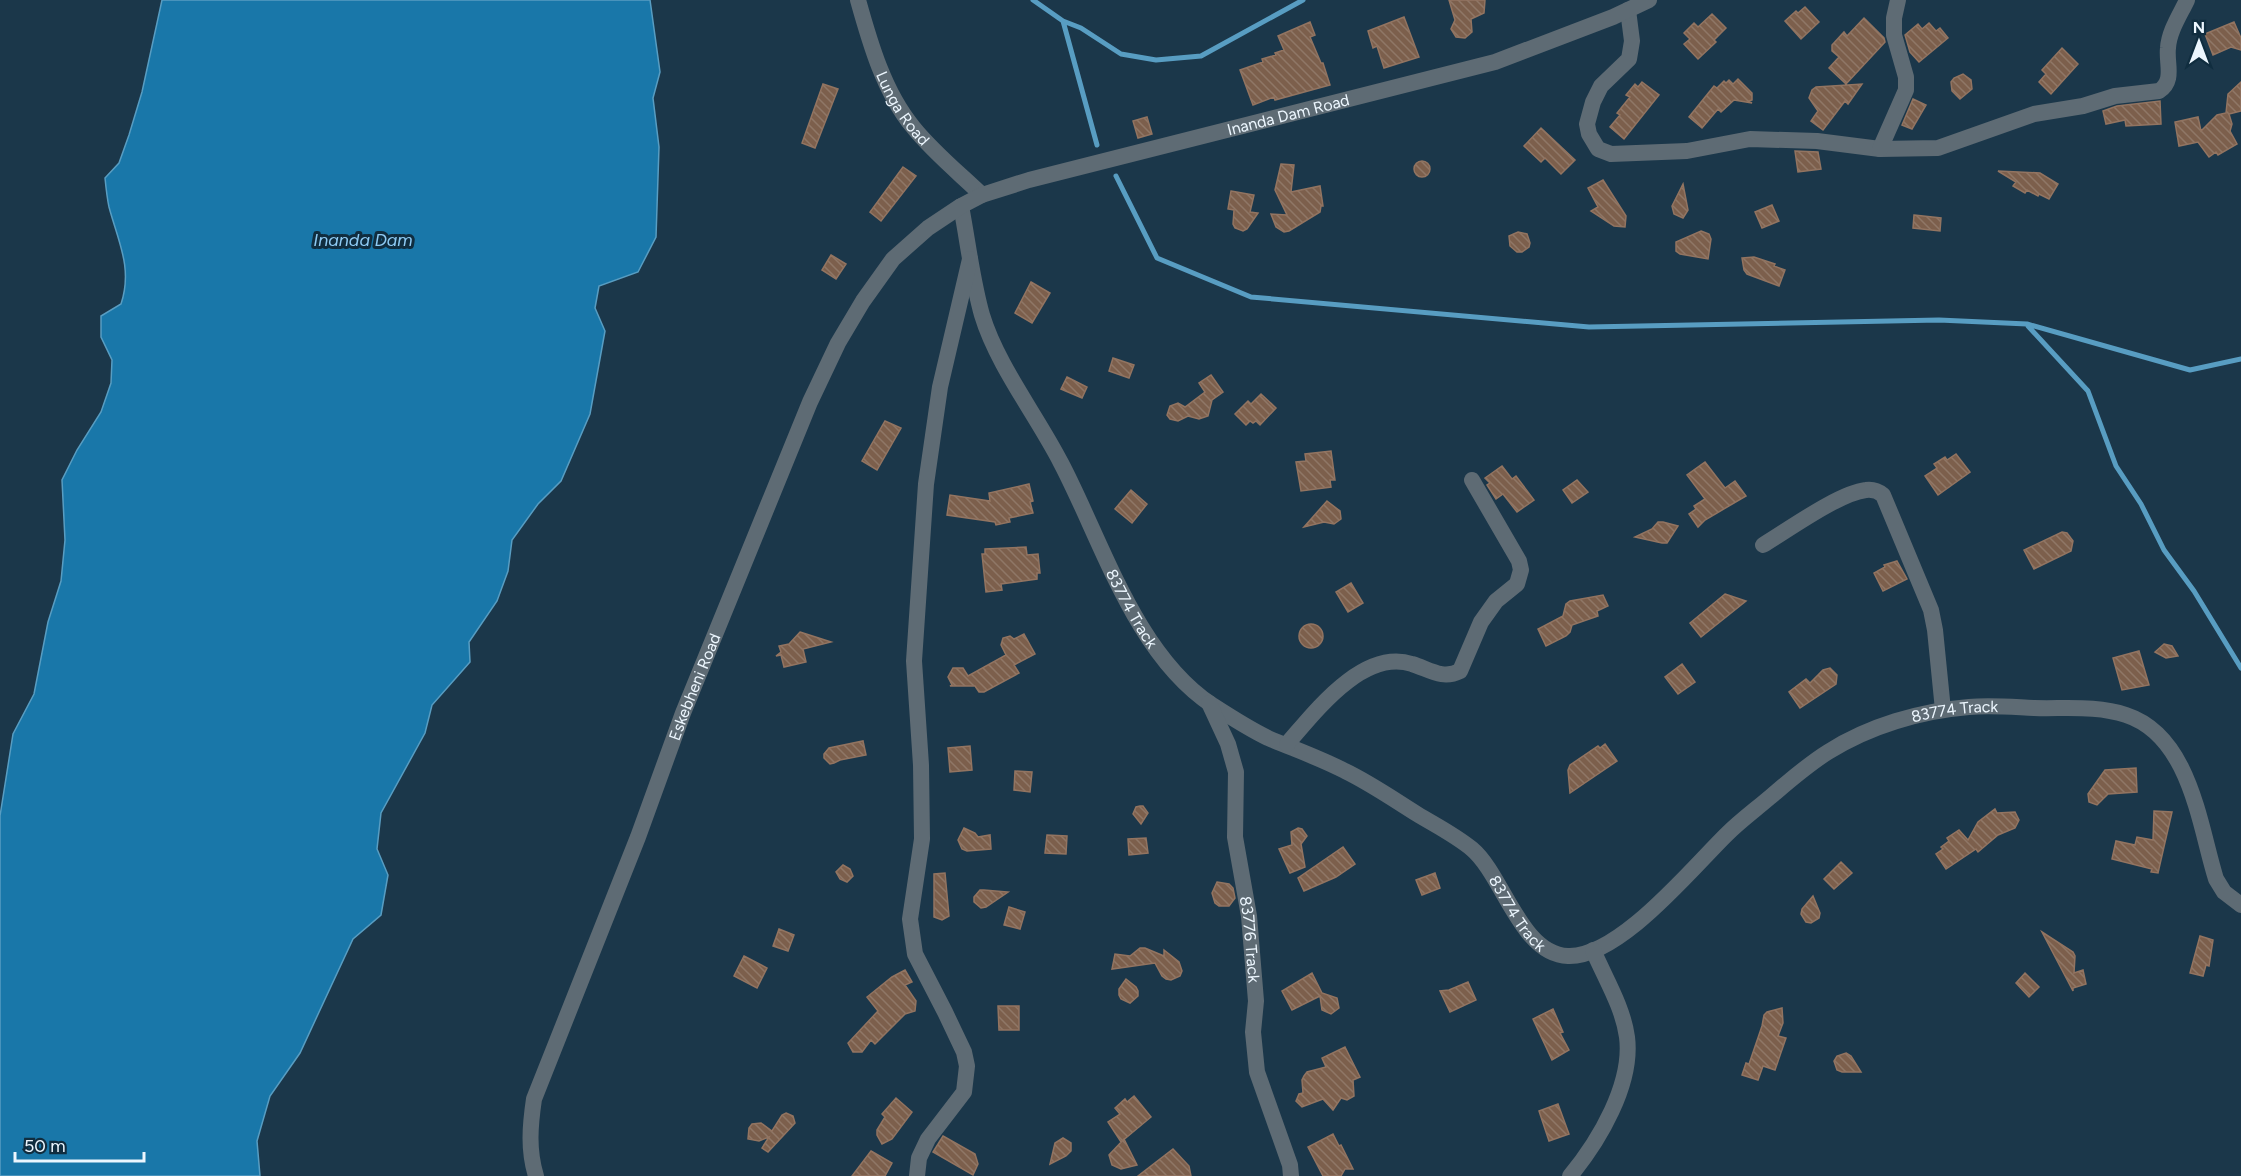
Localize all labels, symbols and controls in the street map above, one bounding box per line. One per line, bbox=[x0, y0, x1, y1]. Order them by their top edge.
north arrow bbox=[2169, 12, 2229, 72]
text: N bbox=[2193, 18, 2205, 37]
street label: Lunga Road bbox=[873, 68, 934, 149]
street label: Inanda Dam Road bbox=[1225, 90, 1351, 139]
water label: Inanda Dam bbox=[313, 229, 413, 251]
street label: 83774 Track bbox=[1102, 566, 1162, 652]
street label: Eskebheni Road bbox=[664, 630, 724, 743]
street label: 83774 Track bbox=[1909, 697, 1998, 726]
street label: 83774 Track bbox=[1485, 872, 1550, 955]
street label: 83776 Track bbox=[1236, 895, 1264, 984]
scale bar bbox=[15, 1125, 144, 1163]
text: 50 m bbox=[24, 1135, 66, 1157]

